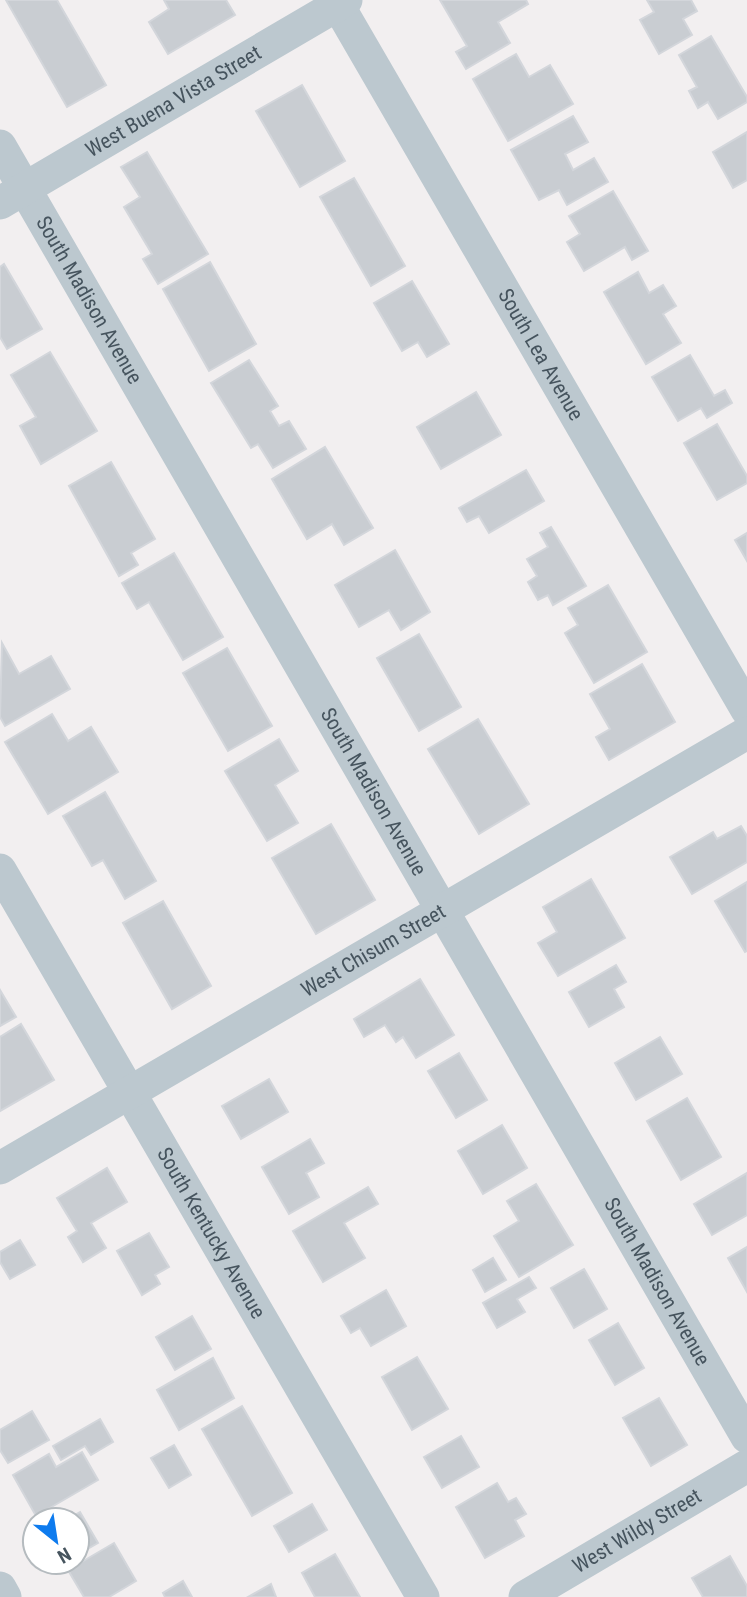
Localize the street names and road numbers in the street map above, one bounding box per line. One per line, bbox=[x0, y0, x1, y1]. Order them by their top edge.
street label: West Buena Vista Street bbox=[81, 41, 265, 162]
street label: South Madison Avenue bbox=[31, 212, 147, 388]
street label: South Lea Avenue bbox=[493, 285, 588, 425]
street label: South Madison Avenue bbox=[316, 704, 432, 880]
street label: West Chisum Street bbox=[297, 899, 450, 1002]
street label: South Kentucky Avenue bbox=[152, 1143, 270, 1323]
street label: South Madison Avenue bbox=[599, 1194, 715, 1370]
street label: West Wildy Street bbox=[568, 1484, 706, 1578]

